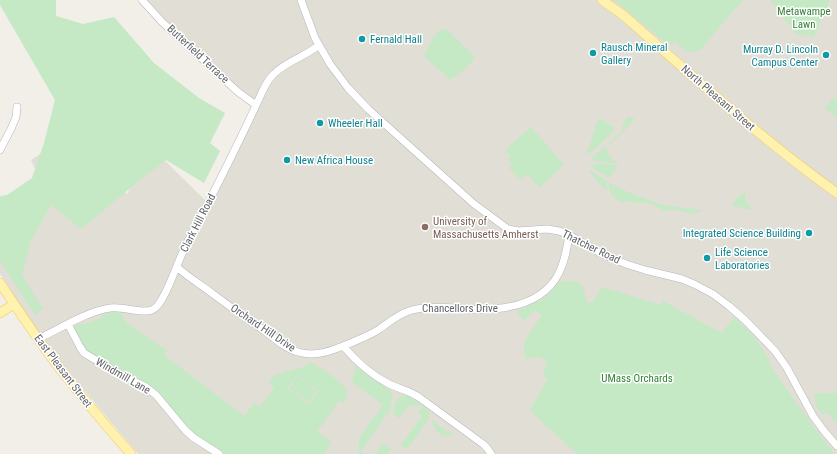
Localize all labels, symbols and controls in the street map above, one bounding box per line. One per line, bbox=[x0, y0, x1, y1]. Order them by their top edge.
park label: Metawampe Lawn bbox=[777, 5, 831, 31]
street label: Butterfield Terrace bbox=[164, 22, 232, 86]
place label: Fernald Hall bbox=[370, 33, 422, 46]
marker: Fernald Hall bbox=[357, 34, 367, 44]
place label: Rausch Mineral Gallery bbox=[601, 41, 668, 67]
place label: Murray D. Lincoln Campus Center bbox=[743, 43, 819, 69]
marker: Rausch Mineral Gallery bbox=[588, 48, 598, 58]
marker: Murray D. Lincoln Campus Center bbox=[821, 50, 831, 60]
street label: North Pleasant Street bbox=[679, 63, 757, 133]
place label: Wheeler Hall bbox=[328, 117, 383, 130]
marker: Wheeler Hall bbox=[315, 118, 325, 128]
place label: New Africa House bbox=[295, 154, 373, 167]
marker: New Africa House bbox=[282, 155, 292, 165]
street label: Clark Hill Road bbox=[178, 192, 218, 254]
place label: University of Massachusetts Amherst bbox=[433, 215, 539, 241]
marker: University of Massachusetts Amherst bbox=[420, 222, 430, 232]
street label: Thatcher Road bbox=[560, 227, 622, 267]
place label: Integrated Science Building bbox=[683, 227, 801, 240]
marker: Integrated Science Building bbox=[804, 228, 814, 238]
place label: Life Science Laboratories bbox=[715, 246, 770, 272]
marker: Life Science Laboratories bbox=[702, 253, 712, 263]
street label: Orchard Hill Drive bbox=[228, 301, 298, 355]
street label: Chancellors Drive bbox=[422, 302, 498, 315]
street label: East Pleasant Street bbox=[31, 332, 95, 410]
street label: Windmill Lane bbox=[93, 355, 153, 397]
park label: UMass Orchards bbox=[601, 372, 673, 385]

